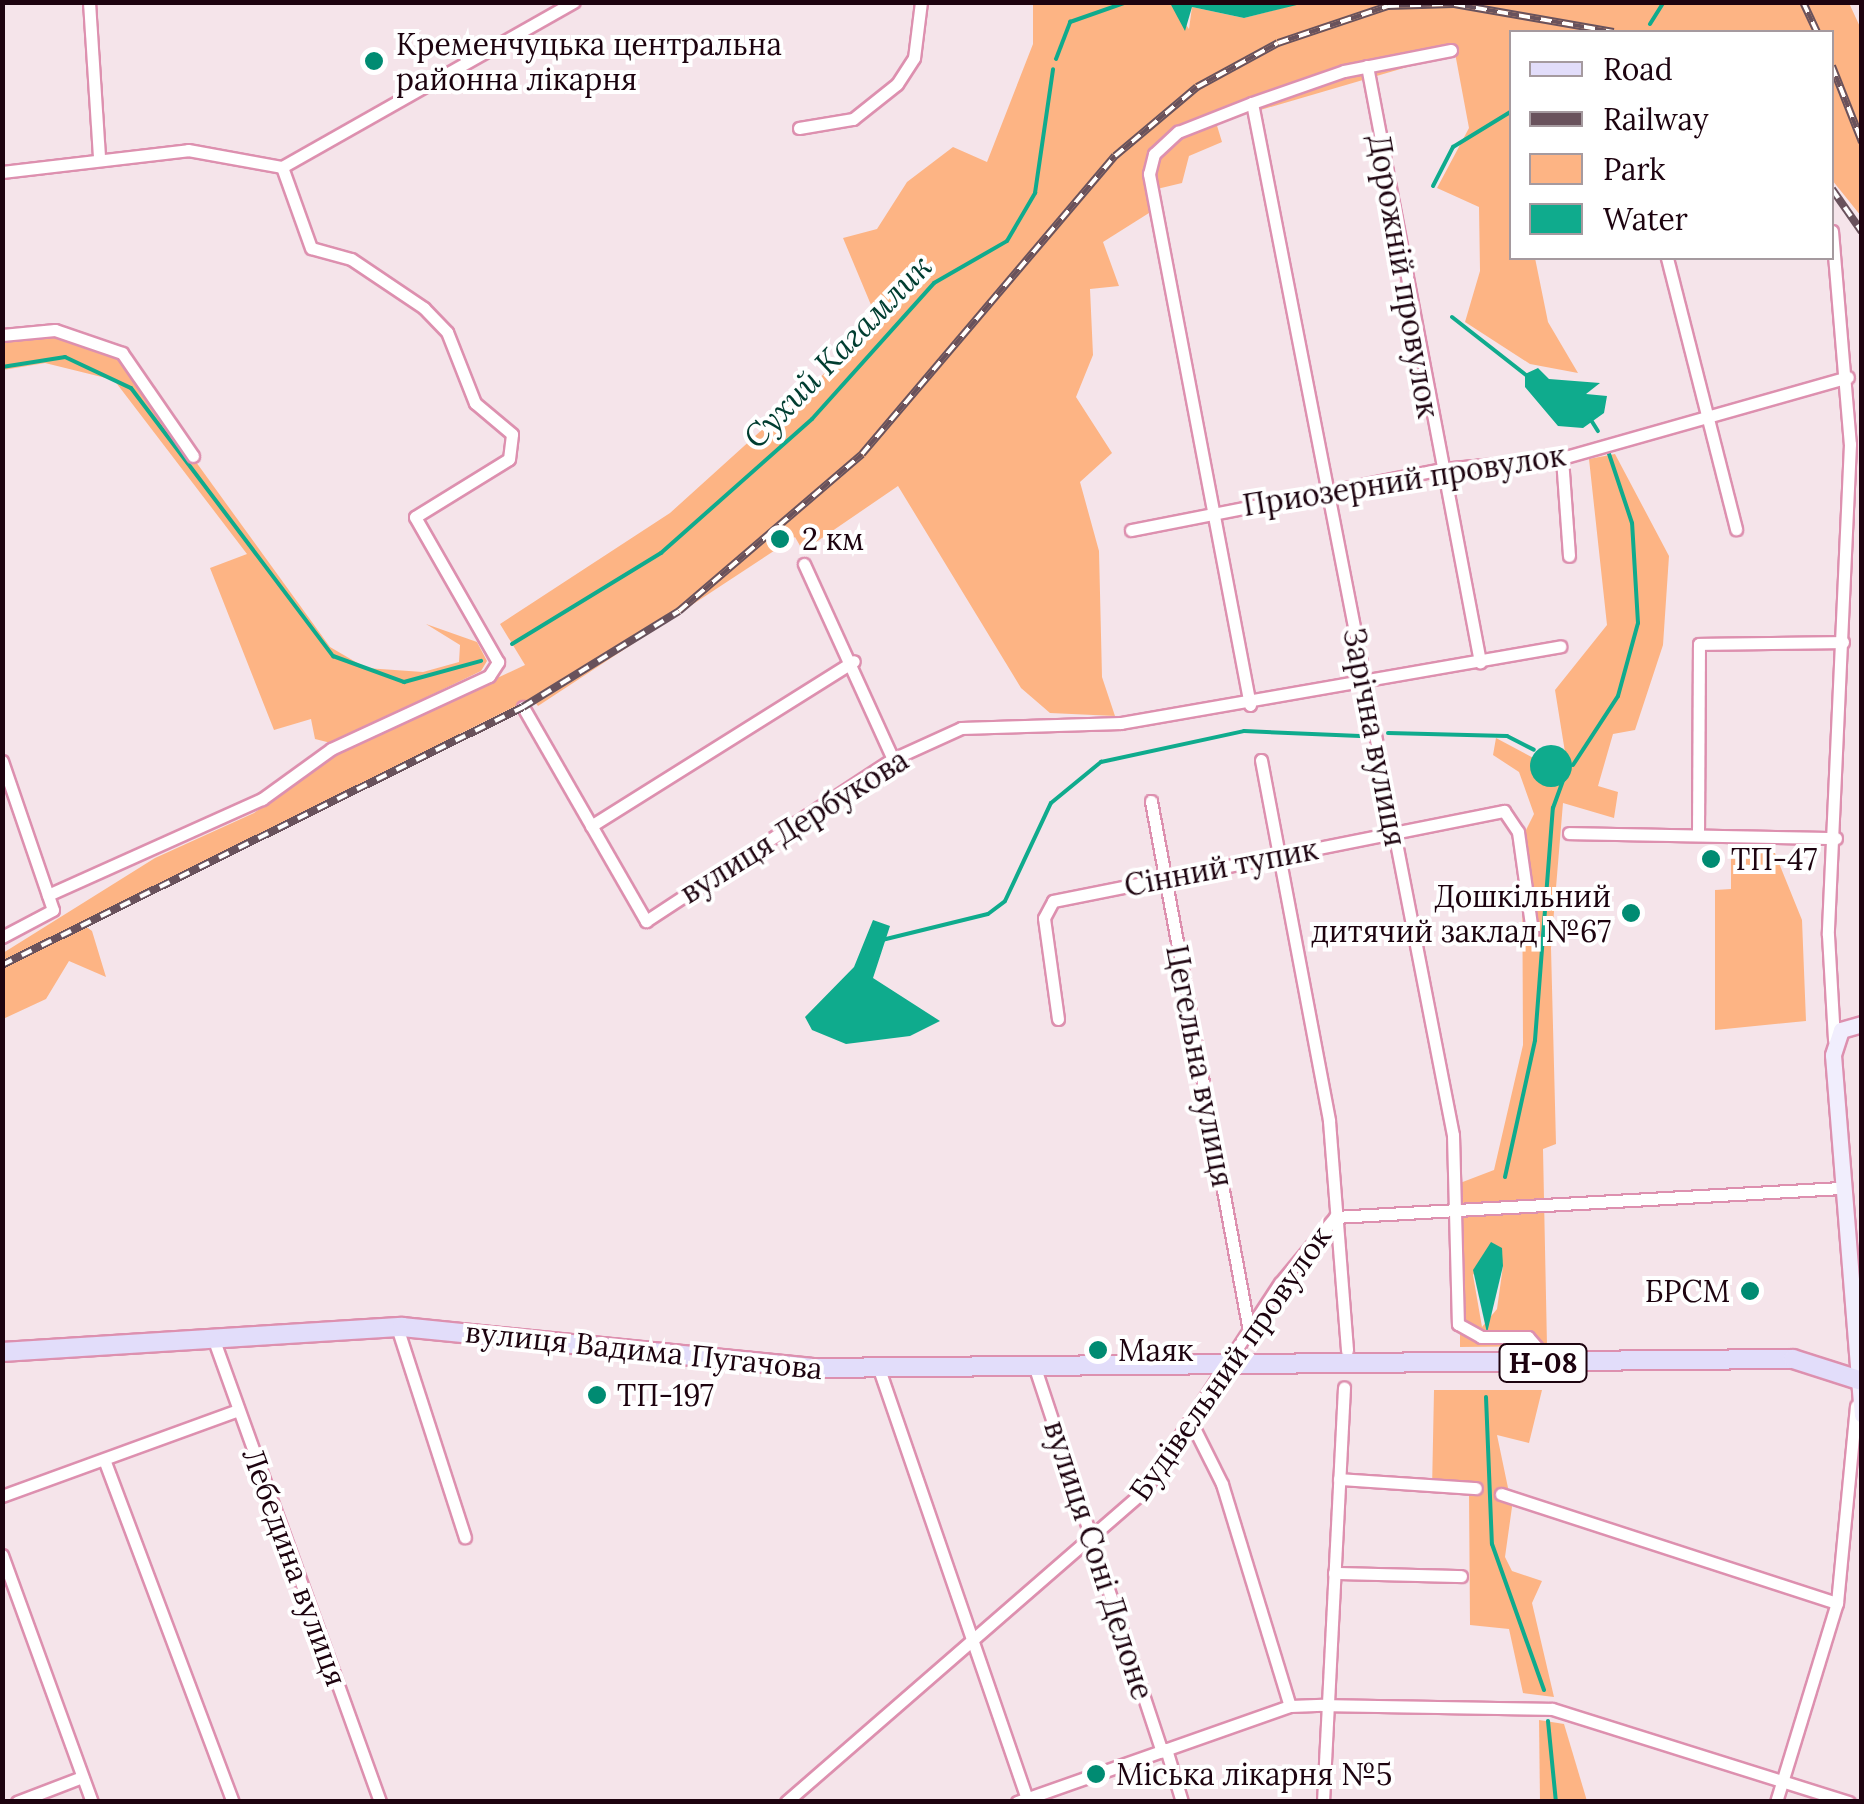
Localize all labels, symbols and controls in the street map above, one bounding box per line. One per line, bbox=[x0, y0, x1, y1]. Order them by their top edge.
place label: Кременчуцька центральна районна лікарня bbox=[396, 26, 782, 96]
legend bbox=[1509, 30, 1834, 260]
marker: Кременчуцька центральна районна лікарня bbox=[361, 48, 387, 74]
text: Road bbox=[1603, 50, 1673, 88]
text: Railway bbox=[1603, 100, 1709, 138]
street label: Дорожній провулок bbox=[1361, 131, 1447, 421]
text: Park bbox=[1603, 150, 1665, 188]
text: Water bbox=[1603, 200, 1688, 238]
water label: Сухий Кагамлик bbox=[736, 247, 940, 457]
street label: Приозерний провулок bbox=[1240, 437, 1568, 523]
place label: 2 км bbox=[802, 521, 864, 557]
marker: 2 км bbox=[767, 526, 793, 552]
street label: Зарічна вулиця bbox=[1336, 625, 1414, 849]
street label: вулиця Дербукова bbox=[673, 741, 915, 911]
street label: Сінний тупик bbox=[1121, 831, 1321, 903]
place label: ТП-47 bbox=[1731, 841, 1817, 877]
marker: ТП-47 bbox=[1700, 848, 1722, 870]
place label: Дошкільний дитячий заклад №67 bbox=[1311, 878, 1611, 948]
marker: Дошкільний дитячий заклад №67 bbox=[1620, 902, 1642, 924]
street label: Цегельна вулиця bbox=[1159, 942, 1241, 1190]
street label: Будівельний провулок bbox=[1122, 1219, 1338, 1507]
place label: БРСМ bbox=[1645, 1273, 1730, 1309]
marker: БРСМ bbox=[1739, 1280, 1761, 1302]
street label: вулиця Вадима Пугачова bbox=[464, 1313, 824, 1387]
place label: Маяк bbox=[1118, 1332, 1193, 1368]
marker: Маяк bbox=[1087, 1339, 1109, 1361]
road number: Н-08 bbox=[1498, 1340, 1588, 1386]
place label: ТП-197 bbox=[617, 1377, 714, 1413]
marker: ТП-197 bbox=[586, 1384, 608, 1406]
street label: вулиця Соні Делоне bbox=[1037, 1416, 1161, 1704]
street label: Лебедина вулиця bbox=[235, 1443, 355, 1691]
place label: Міська лікарня №5 bbox=[1116, 1756, 1392, 1792]
marker: Міська лікарня №5 bbox=[1085, 1763, 1107, 1785]

